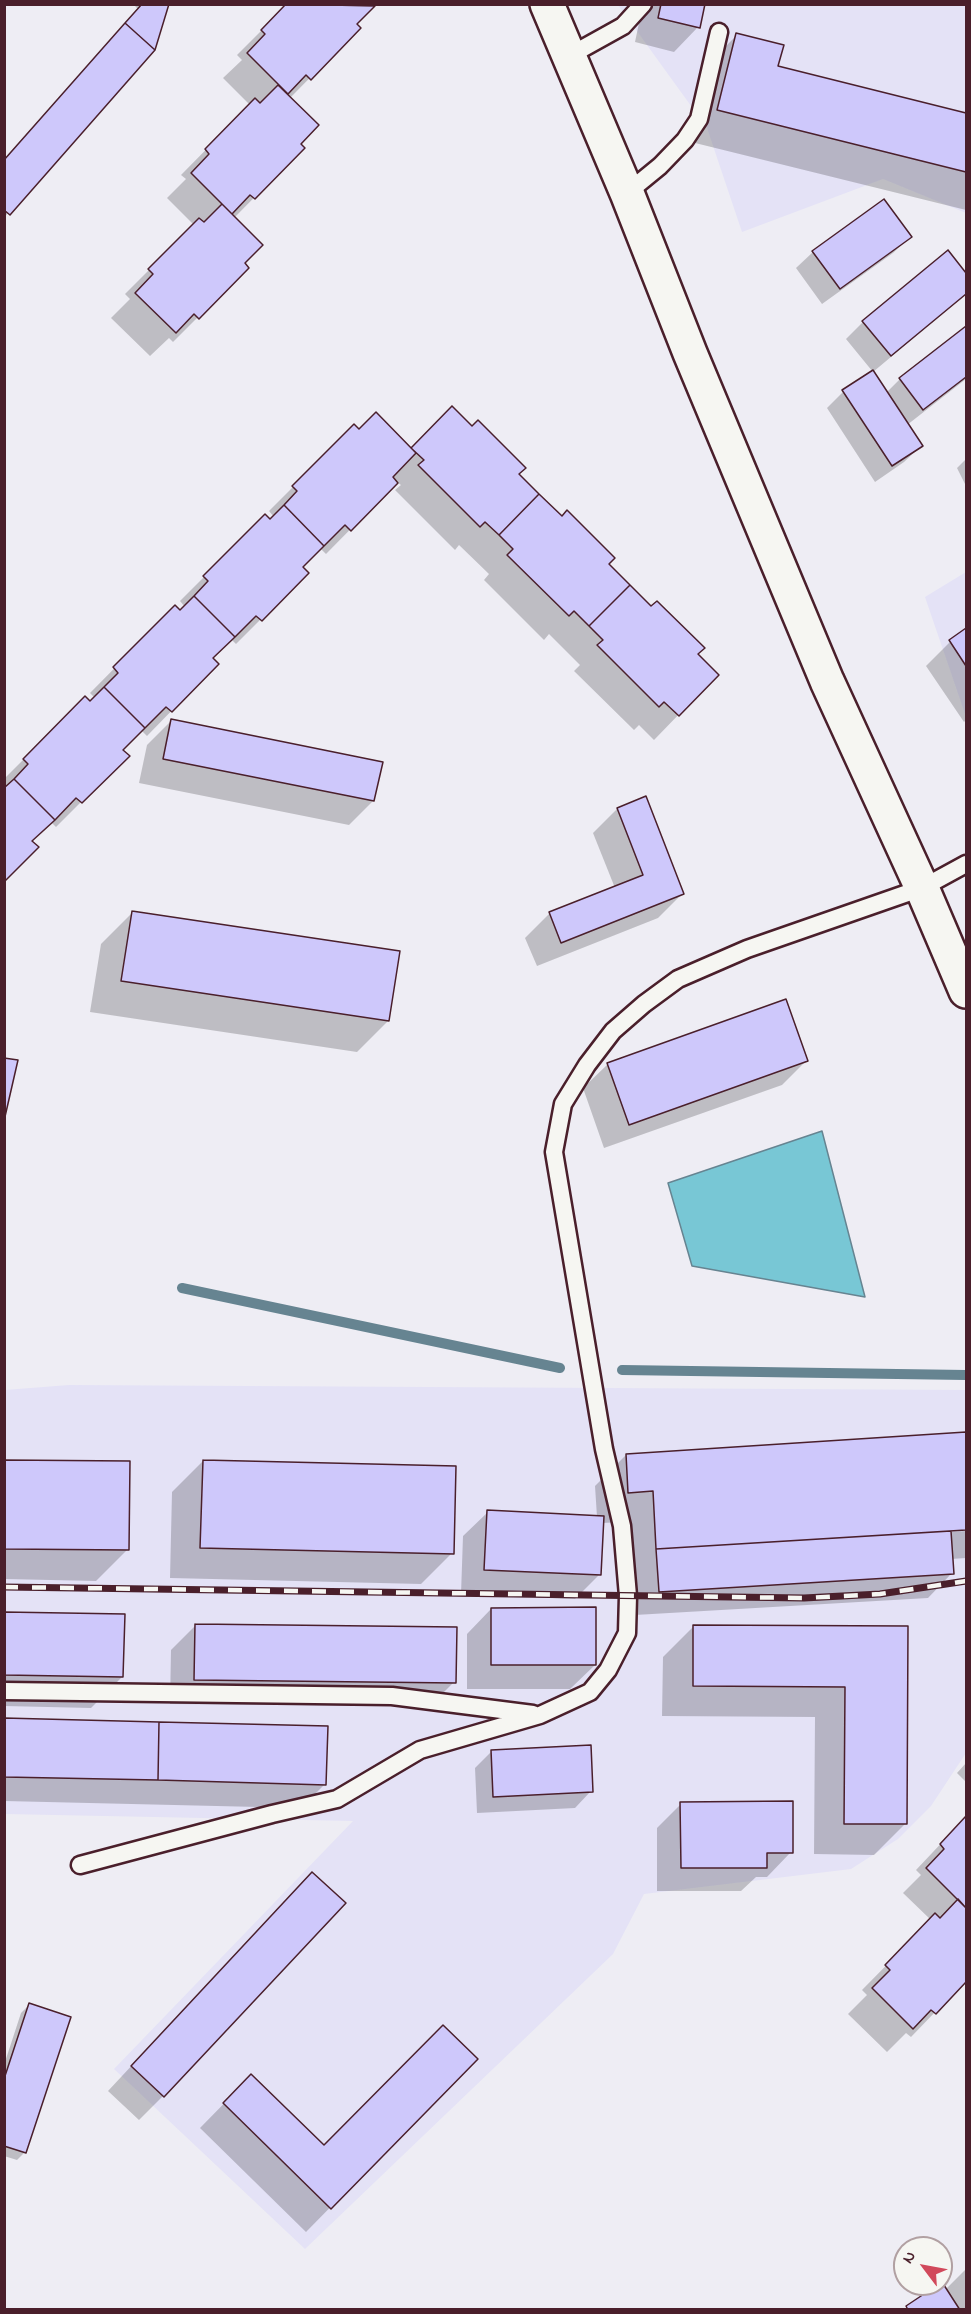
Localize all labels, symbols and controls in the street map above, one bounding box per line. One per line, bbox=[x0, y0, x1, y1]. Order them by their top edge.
north arrow bbox=[893, 2236, 953, 2296]
text: N bbox=[896, 2247, 922, 2268]

